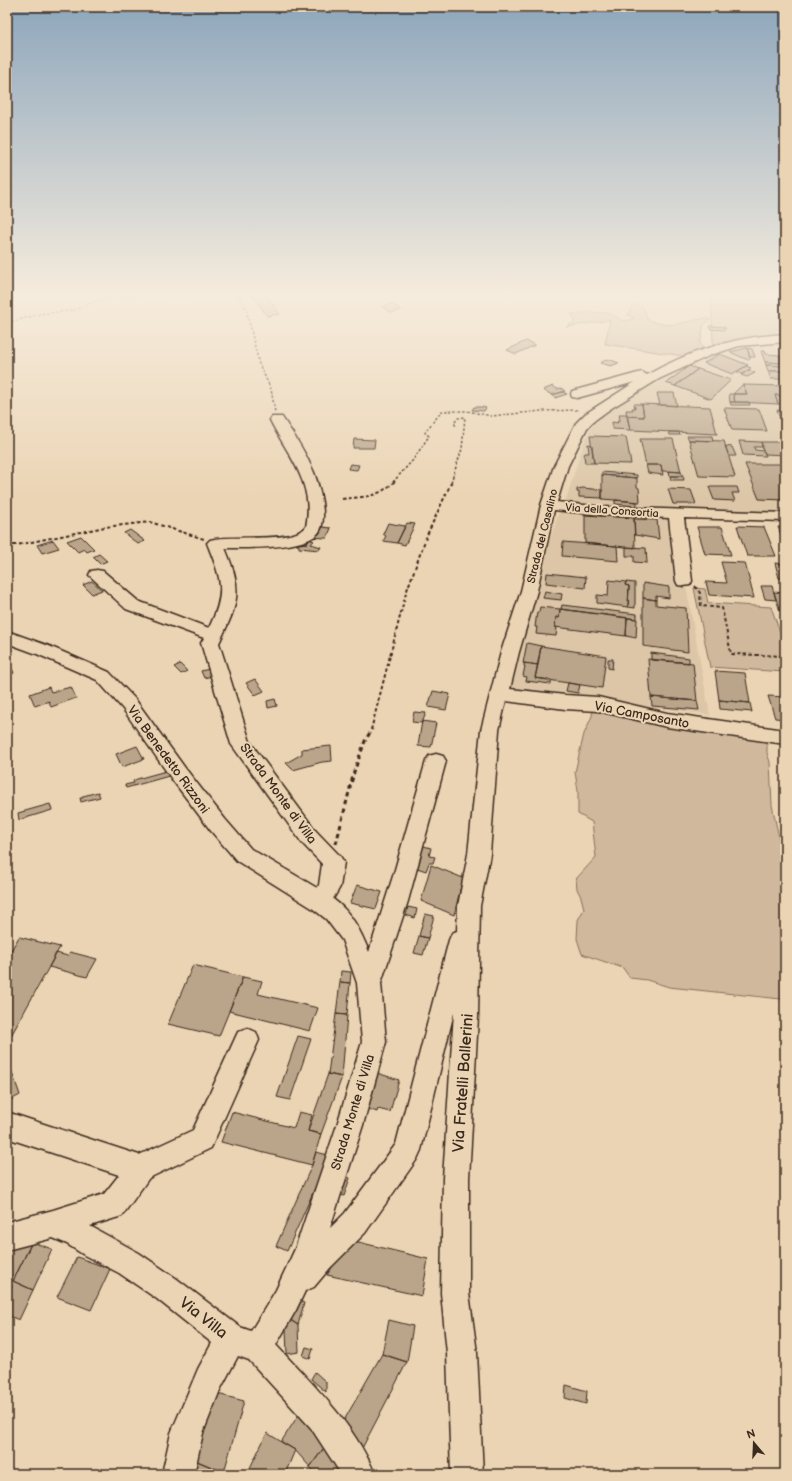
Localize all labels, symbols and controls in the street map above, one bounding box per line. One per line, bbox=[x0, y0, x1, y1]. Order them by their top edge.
street label: Strada del Casalino bbox=[524, 488, 561, 585]
street label: Via della Consortia bbox=[565, 501, 659, 520]
street label: Via Camposanto bbox=[593, 698, 691, 732]
street label: Via Benedetto Rizzoni bbox=[124, 702, 213, 817]
street label: Strada Monte di Villa bbox=[236, 740, 320, 847]
street label: Via Fratelli Ballerini bbox=[449, 1013, 478, 1153]
street label: Strada Monte di Villa bbox=[328, 1052, 378, 1172]
street label: Via Villa bbox=[175, 1293, 231, 1343]
north arrow bbox=[734, 1423, 774, 1463]
text: N bbox=[745, 1427, 757, 1442]

